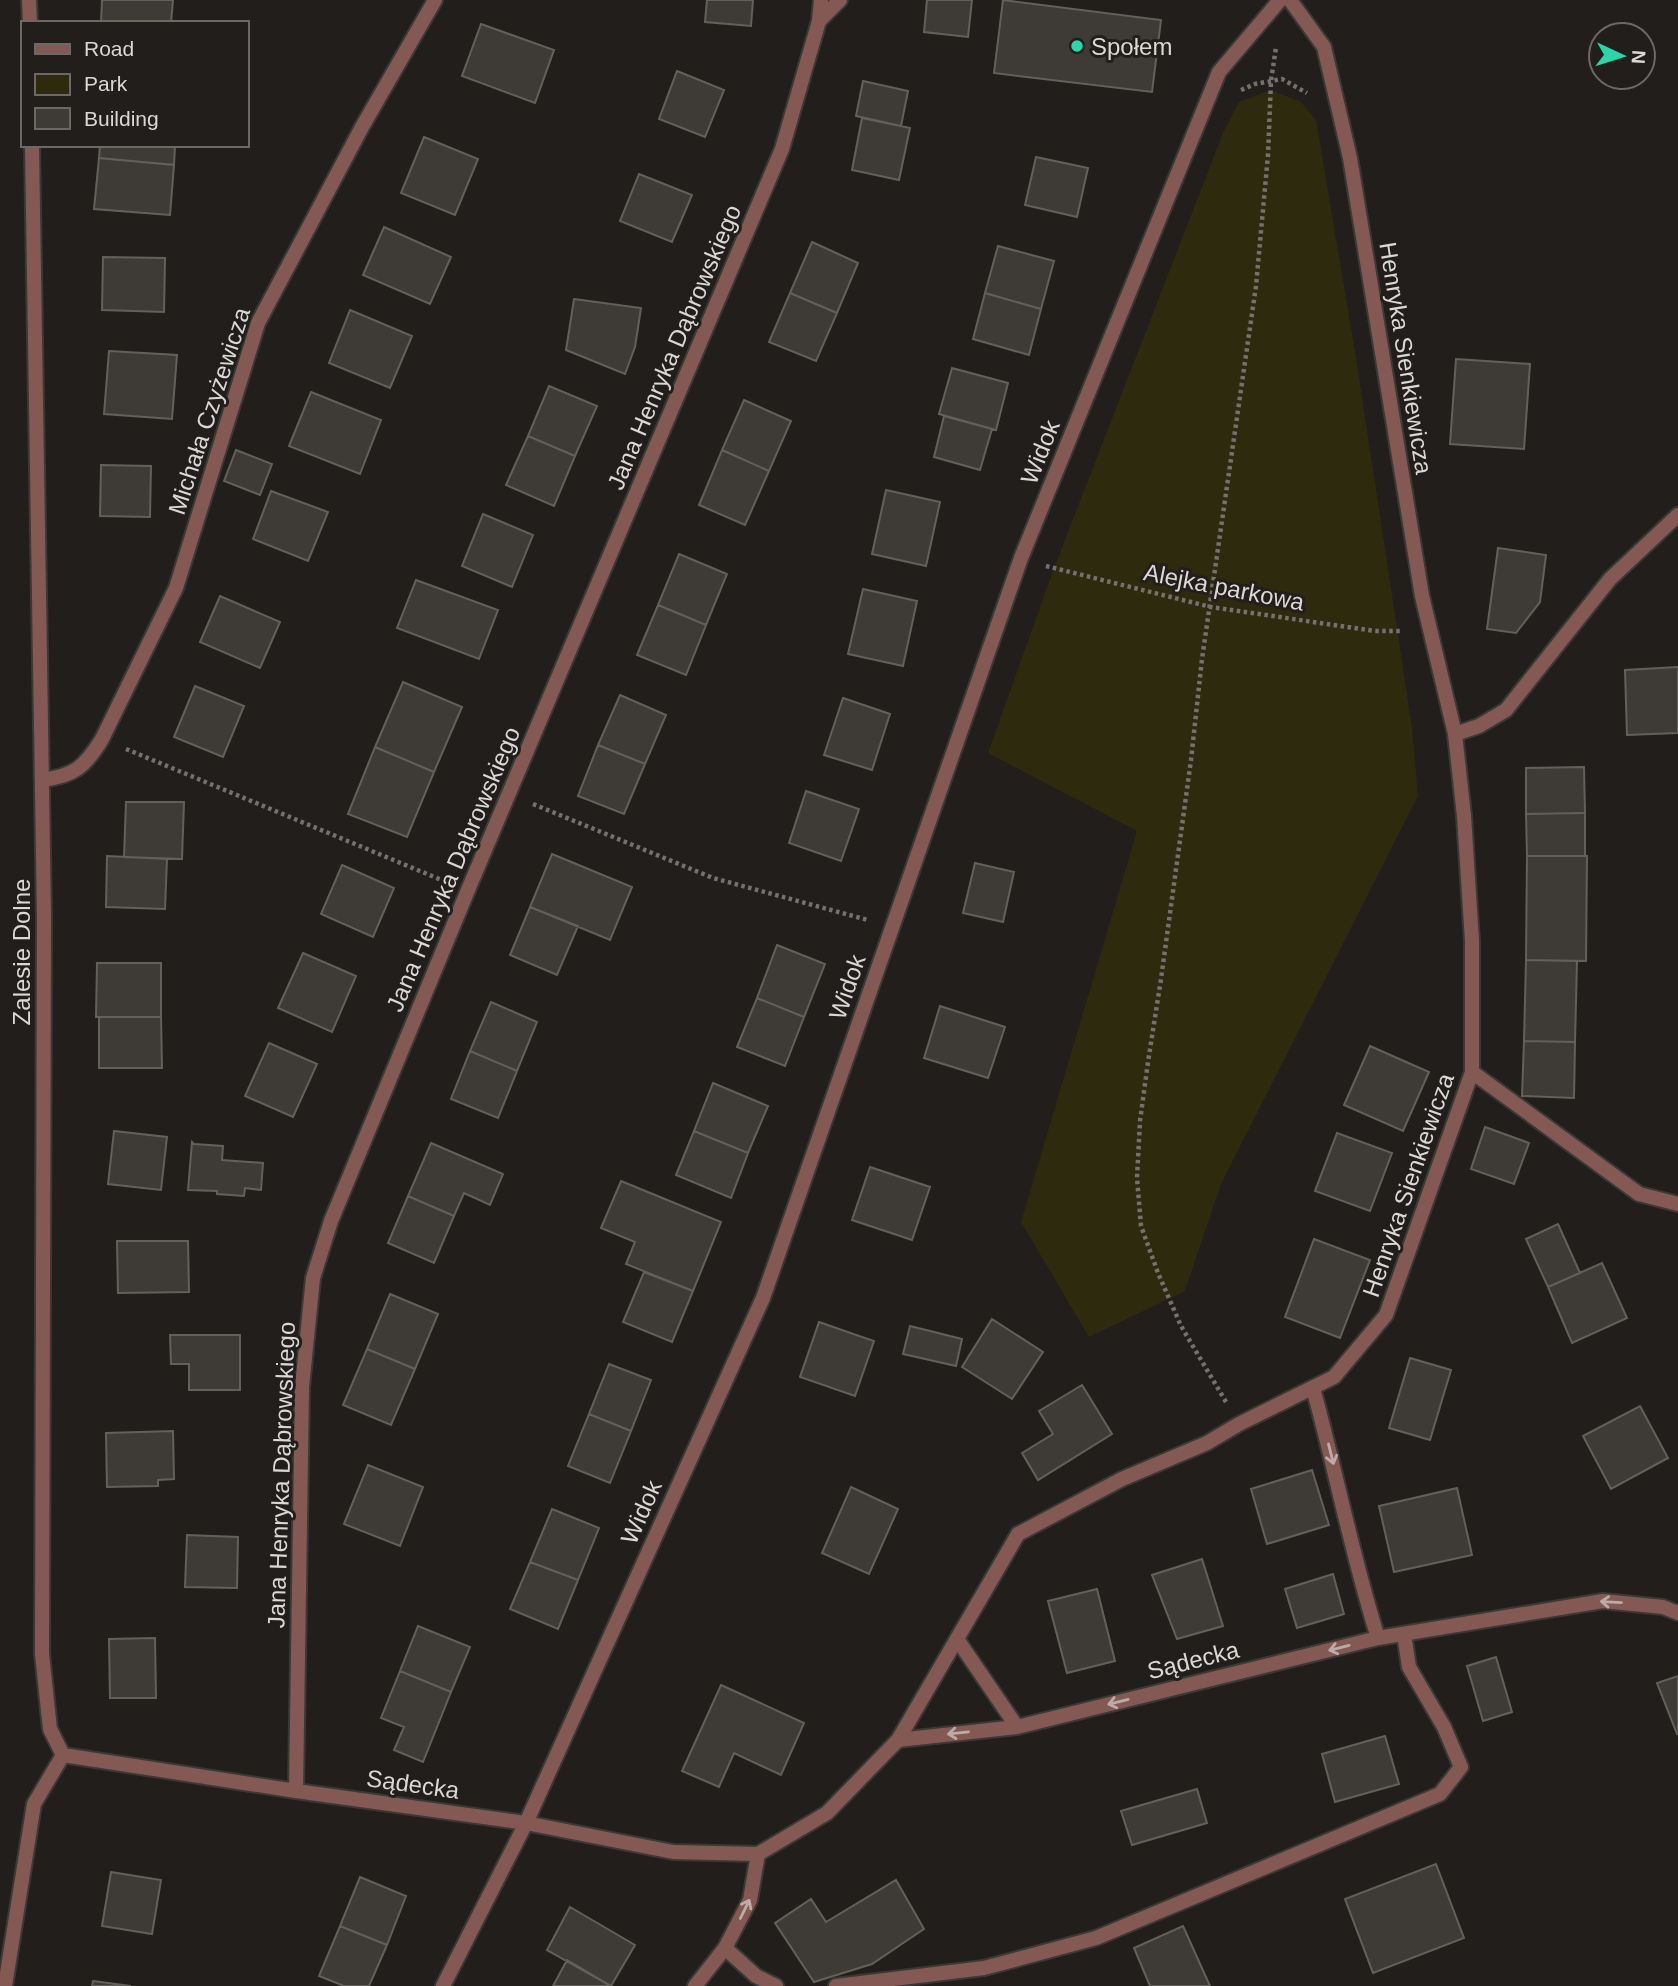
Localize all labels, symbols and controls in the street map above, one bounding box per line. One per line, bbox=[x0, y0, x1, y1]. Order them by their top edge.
legend bbox=[21, 21, 248, 147]
north arrow bbox=[1587, 21, 1657, 91]
place label: Społem bbox=[1091, 33, 1172, 60]
text: Road bbox=[84, 37, 134, 60]
marker: Społem bbox=[1069, 38, 1085, 54]
text: N bbox=[1628, 50, 1649, 65]
text: Park bbox=[84, 72, 128, 95]
text: Building bbox=[84, 107, 159, 130]
street label: Jana Henryka Dąbrowskiego bbox=[602, 201, 746, 493]
street label: Henryka Sienkiewicza bbox=[1374, 240, 1438, 477]
street label: Michała Czyżewicza bbox=[163, 303, 255, 518]
street label: Widok bbox=[1015, 415, 1065, 488]
street label: Alejka parkowa bbox=[1142, 558, 1307, 616]
street label: Jana Henryka Dąbrowskiego bbox=[381, 723, 525, 1015]
street label: Zalesie Dolne bbox=[8, 879, 35, 1025]
street label: Widok bbox=[823, 950, 871, 1023]
street label: Henryka Sienkiewicza bbox=[1357, 1069, 1459, 1300]
street label: Jana Henryka Dąbrowskiego bbox=[262, 1321, 300, 1629]
one-way arrow bbox=[1325, 1442, 1338, 1465]
street label: Widok bbox=[615, 1475, 667, 1548]
one-way arrow bbox=[1600, 1596, 1623, 1609]
street label: Sądecka bbox=[1144, 1635, 1242, 1684]
one-way arrow bbox=[1328, 1642, 1351, 1655]
one-way arrow bbox=[1107, 1696, 1130, 1709]
one-way arrow bbox=[947, 1727, 970, 1740]
street label: Sądecka bbox=[365, 1764, 462, 1804]
one-way arrow bbox=[739, 1899, 753, 1920]

